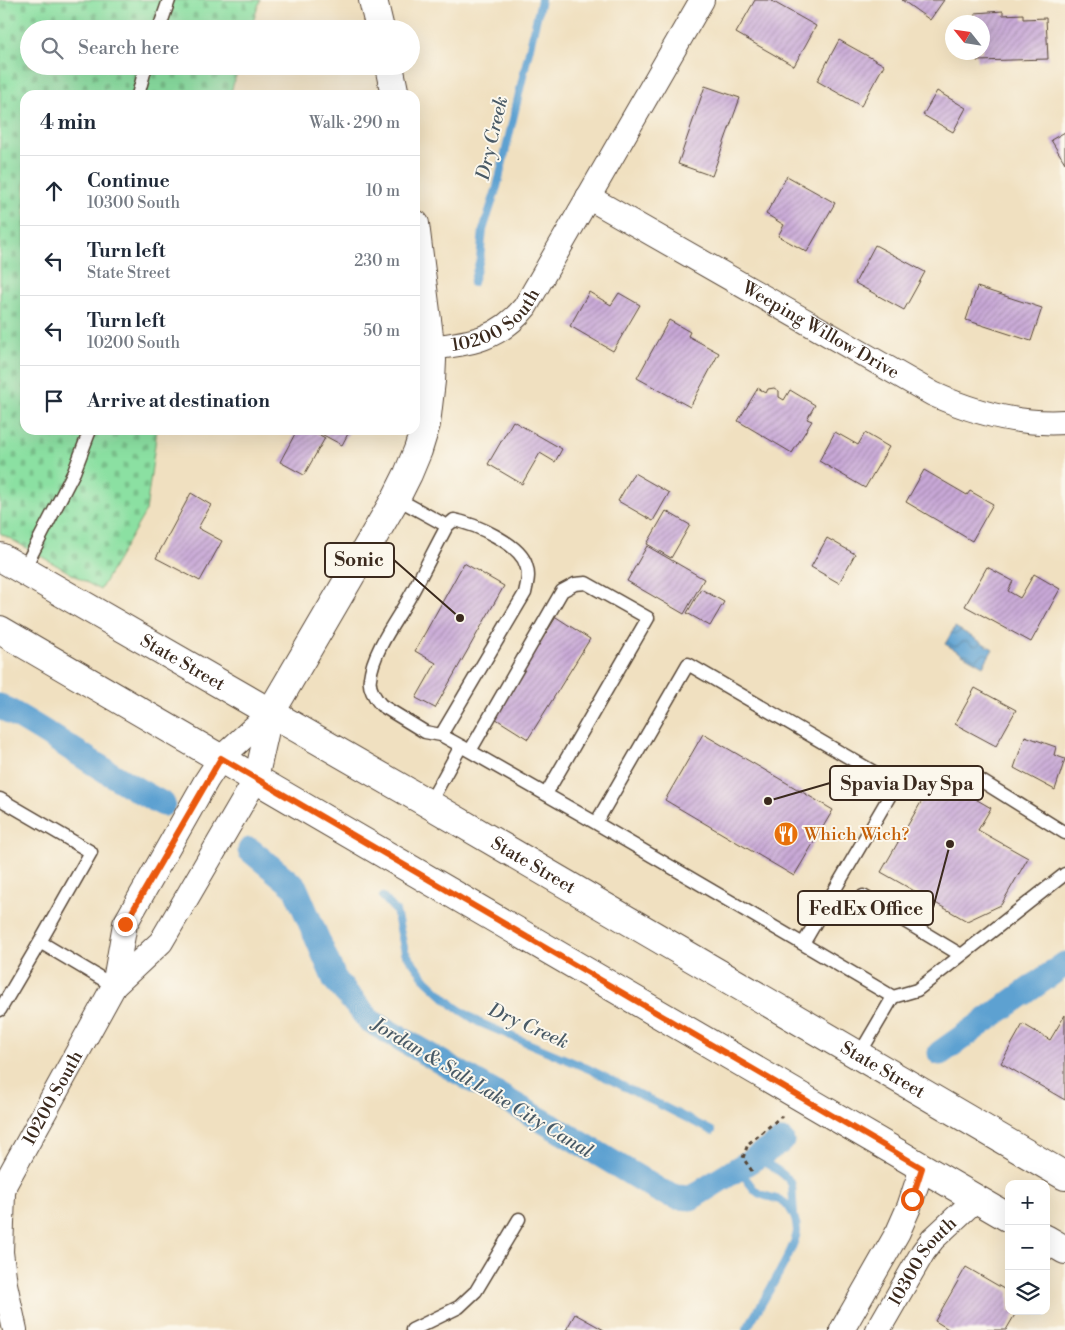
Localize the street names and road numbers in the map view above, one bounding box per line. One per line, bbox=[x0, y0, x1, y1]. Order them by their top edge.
street label: Weeping Willow Drive bbox=[737, 276, 903, 384]
street label: 10200 South bbox=[450, 284, 545, 357]
street label: State Street bbox=[136, 629, 230, 696]
street label: State Street bbox=[487, 832, 580, 900]
street label: State Street bbox=[836, 1036, 930, 1104]
street label: 10200 South bbox=[18, 1046, 88, 1149]
street label: 10300 South bbox=[883, 1212, 962, 1310]

